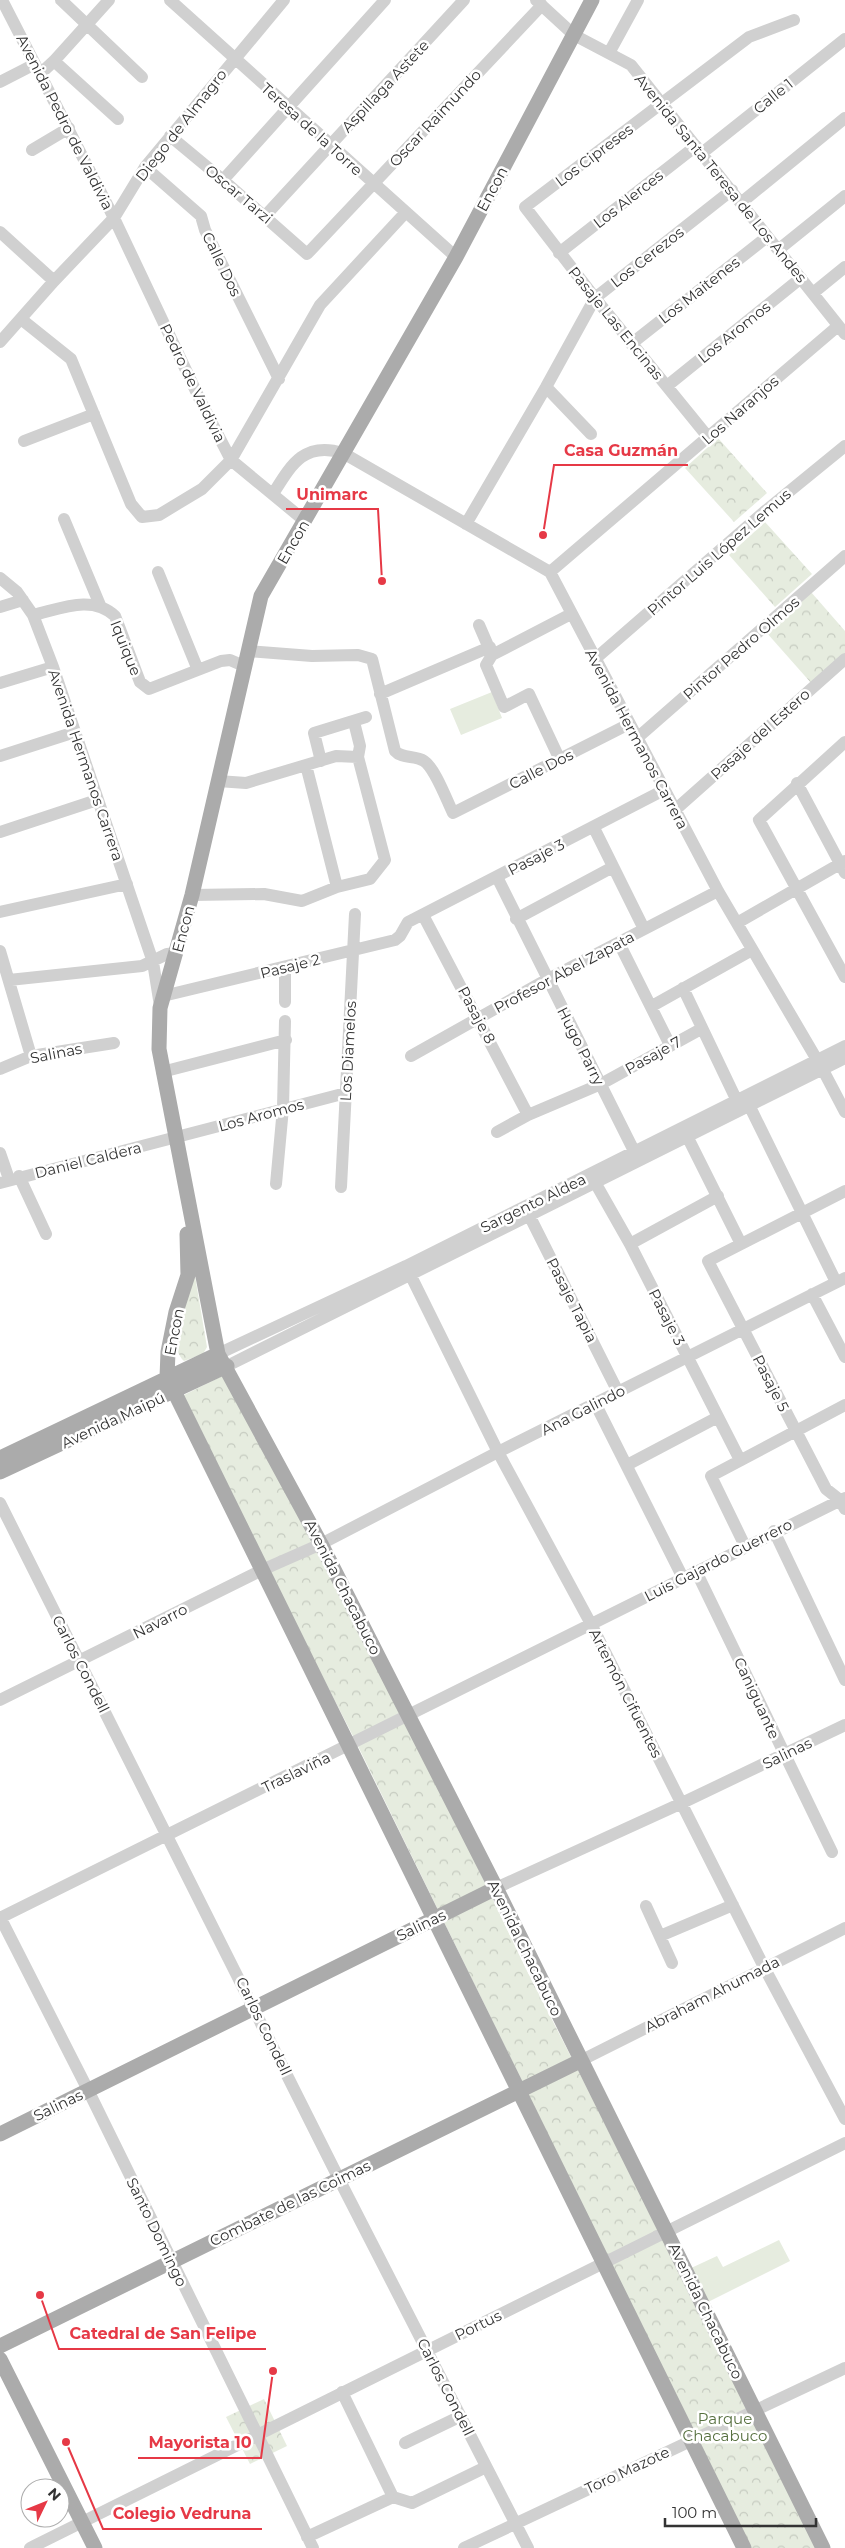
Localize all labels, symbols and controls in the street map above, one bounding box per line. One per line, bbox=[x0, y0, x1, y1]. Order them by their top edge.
street label: Avenida Pedro de Valdivia bbox=[12, 31, 118, 213]
street label: Aspillaga Astete bbox=[337, 36, 433, 136]
street label: Diego de Almagro bbox=[131, 65, 231, 185]
street label: Oscar Raimundo bbox=[385, 65, 485, 171]
street label: Avenida Santa Teresa de Los Andes bbox=[631, 70, 811, 286]
street label: Calle 1 bbox=[749, 74, 797, 118]
street label: Teresa de la Torre bbox=[257, 79, 367, 179]
street label: Los Cipreses bbox=[551, 119, 637, 191]
street label: Oscar Tarzi bbox=[202, 160, 276, 228]
street label: Encon bbox=[472, 163, 512, 215]
street label: Los Alerces bbox=[589, 166, 667, 232]
street label: Los Cerezos bbox=[607, 222, 687, 292]
street label: Calle Dos bbox=[198, 229, 246, 299]
street label: Los Maitenes bbox=[655, 252, 743, 328]
street label: Pasaje Las Encinas bbox=[564, 262, 668, 384]
street label: Los Aromos bbox=[694, 297, 774, 367]
street label: Pedro de Valdivia bbox=[156, 320, 230, 446]
street label: Los Naranjos bbox=[698, 371, 782, 449]
callout: Casa Guzmán bbox=[554, 434, 688, 465]
text: Casa Guzmán bbox=[564, 441, 678, 460]
callout: Unimarc bbox=[286, 478, 378, 509]
street label: Pintor Luis López Lemus bbox=[643, 484, 795, 620]
text: Unimarc bbox=[296, 485, 368, 504]
street label: Encon bbox=[273, 516, 313, 568]
street label: Pintor Pedro Olmos bbox=[679, 592, 803, 704]
street label: Iquique bbox=[106, 617, 146, 679]
street label: Avenida Hermanos Carrera bbox=[581, 646, 693, 832]
street label: Avenida Hermanos Carrera bbox=[44, 667, 128, 863]
street label: Pasaje del Estero bbox=[706, 684, 814, 784]
street label: Calle Dos bbox=[506, 745, 576, 793]
street label: Pasaje 3 bbox=[504, 835, 568, 879]
street label: Encon bbox=[168, 903, 198, 955]
street label: Profesor Abel Zapata bbox=[490, 927, 638, 1017]
street label: Pasaje 2 bbox=[258, 949, 322, 983]
street label: Pasaje 8 bbox=[454, 983, 500, 1047]
street label: Los Diamelos bbox=[336, 1000, 360, 1102]
street label: Hugo Parry bbox=[553, 1004, 609, 1089]
street label: Pasaje 7 bbox=[621, 1032, 685, 1078]
street label: Salinas bbox=[28, 1039, 84, 1067]
street label: Los Aromos bbox=[216, 1094, 306, 1136]
street label: Daniel Caldera bbox=[33, 1138, 143, 1182]
street label: Sargento Aldea bbox=[477, 1169, 589, 1237]
street label: Pasaje Tapia bbox=[542, 1254, 602, 1346]
street label: Pasaje 3 bbox=[645, 1285, 689, 1349]
street label: Encon bbox=[160, 1307, 188, 1357]
street label: Pasaje 5 bbox=[749, 1351, 793, 1415]
street label: Ana Galindo bbox=[538, 1381, 628, 1439]
street label: Avenida Maipú bbox=[58, 1388, 168, 1452]
street label: Luis Gajardo Guerrero bbox=[641, 1514, 795, 1606]
street label: Avenida Chacabuco bbox=[301, 1516, 385, 1658]
street label: Navarro bbox=[130, 1599, 190, 1643]
street label: Carlos Condell bbox=[48, 1612, 114, 1716]
street label: Artemón Cifuentes bbox=[585, 1625, 667, 1761]
street label: Caniguante bbox=[730, 1654, 784, 1742]
street label: Salinas bbox=[759, 1733, 815, 1773]
street label: Traslaviña bbox=[259, 1747, 333, 1797]
street label: Avenida Chacabuco bbox=[484, 1877, 566, 2019]
street label: Salinas bbox=[393, 1905, 449, 1945]
street label: Abraham Ahumada bbox=[641, 1952, 783, 2036]
street label: Carlos Condell bbox=[232, 1974, 296, 2078]
street label: Salinas bbox=[30, 2085, 86, 2125]
street label: Combate de las Coimas bbox=[207, 2156, 373, 2250]
street label: Santo Domingo bbox=[122, 2174, 192, 2290]
street label: Avenida Chacabuco bbox=[665, 2240, 747, 2382]
street label: Portus bbox=[451, 2306, 505, 2344]
callout: Catedral de San Felipe bbox=[59, 2318, 266, 2349]
text: Catedral de San Felipe bbox=[70, 2324, 256, 2343]
street label: Carlos Condell bbox=[413, 2335, 479, 2439]
park label: Parque Chacabuco bbox=[683, 2409, 767, 2445]
callout: Mayorista 10 bbox=[138, 2427, 261, 2458]
text: Mayorista 10 bbox=[148, 2433, 252, 2452]
street label: Toro Mazote bbox=[582, 2442, 672, 2498]
north arrow bbox=[20, 2478, 70, 2528]
text: N bbox=[44, 2484, 65, 2504]
scale bar bbox=[665, 2496, 816, 2528]
callout: Colegio Vedruna bbox=[103, 2498, 262, 2529]
text: 100 m bbox=[672, 2503, 717, 2522]
text: Colegio Vedruna bbox=[113, 2504, 251, 2523]

